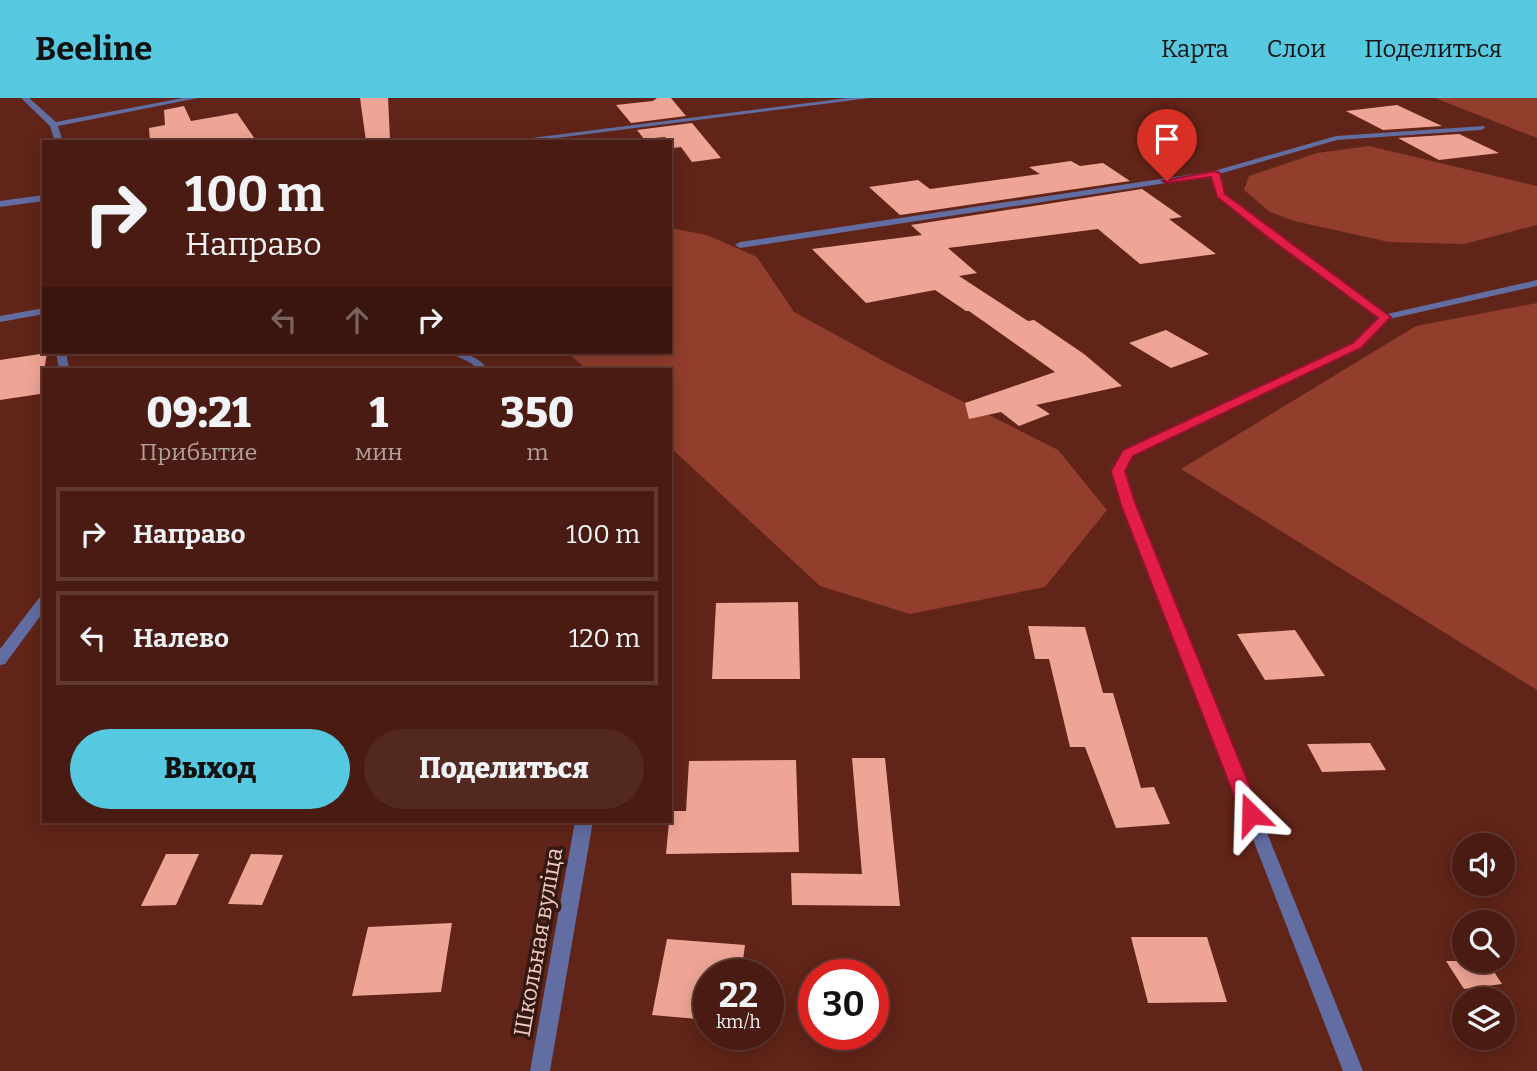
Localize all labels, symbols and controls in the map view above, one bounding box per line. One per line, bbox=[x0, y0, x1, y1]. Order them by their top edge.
text: Beeline bbox=[35, 29, 152, 69]
text: Карта bbox=[1161, 35, 1229, 63]
text: Слои bbox=[1267, 35, 1326, 63]
text: Поделиться bbox=[1364, 35, 1502, 63]
pin bbox=[1137, 109, 1197, 181]
icon: arrive bbox=[1148, 120, 1186, 158]
text: 100 m bbox=[185, 165, 324, 224]
icon: right bbox=[70, 168, 161, 259]
text: Направо bbox=[185, 225, 322, 263]
icon: left bbox=[265, 301, 303, 339]
icon: ahead bbox=[338, 301, 376, 339]
icon: right bbox=[411, 301, 449, 339]
text: 09:21 bbox=[146, 388, 251, 438]
text: 1 bbox=[370, 388, 388, 438]
text: 350 bbox=[500, 388, 574, 438]
text: Прибытие bbox=[140, 438, 257, 466]
text: мин bbox=[355, 438, 403, 466]
text: m bbox=[526, 438, 548, 466]
icon: right bbox=[74, 515, 112, 553]
text: Направо bbox=[133, 519, 246, 550]
text: 100 m bbox=[566, 519, 640, 550]
icon: left bbox=[74, 619, 112, 657]
text: Налево bbox=[133, 623, 229, 654]
text: 120 m bbox=[569, 623, 640, 654]
button: Выход bbox=[70, 729, 350, 809]
button: Поделиться bbox=[364, 729, 644, 809]
position arrow bbox=[1214, 777, 1288, 851]
map controls bbox=[1452, 833, 1515, 1050]
button: sound bbox=[1452, 833, 1515, 896]
street label: Школьная вуліца bbox=[508, 845, 568, 1039]
button: search bbox=[1452, 910, 1515, 973]
speed limit sign: 30 bbox=[798, 959, 889, 1050]
text: 22 bbox=[719, 974, 758, 1016]
button: layers bbox=[1452, 987, 1515, 1050]
text: km/h bbox=[716, 1011, 761, 1033]

